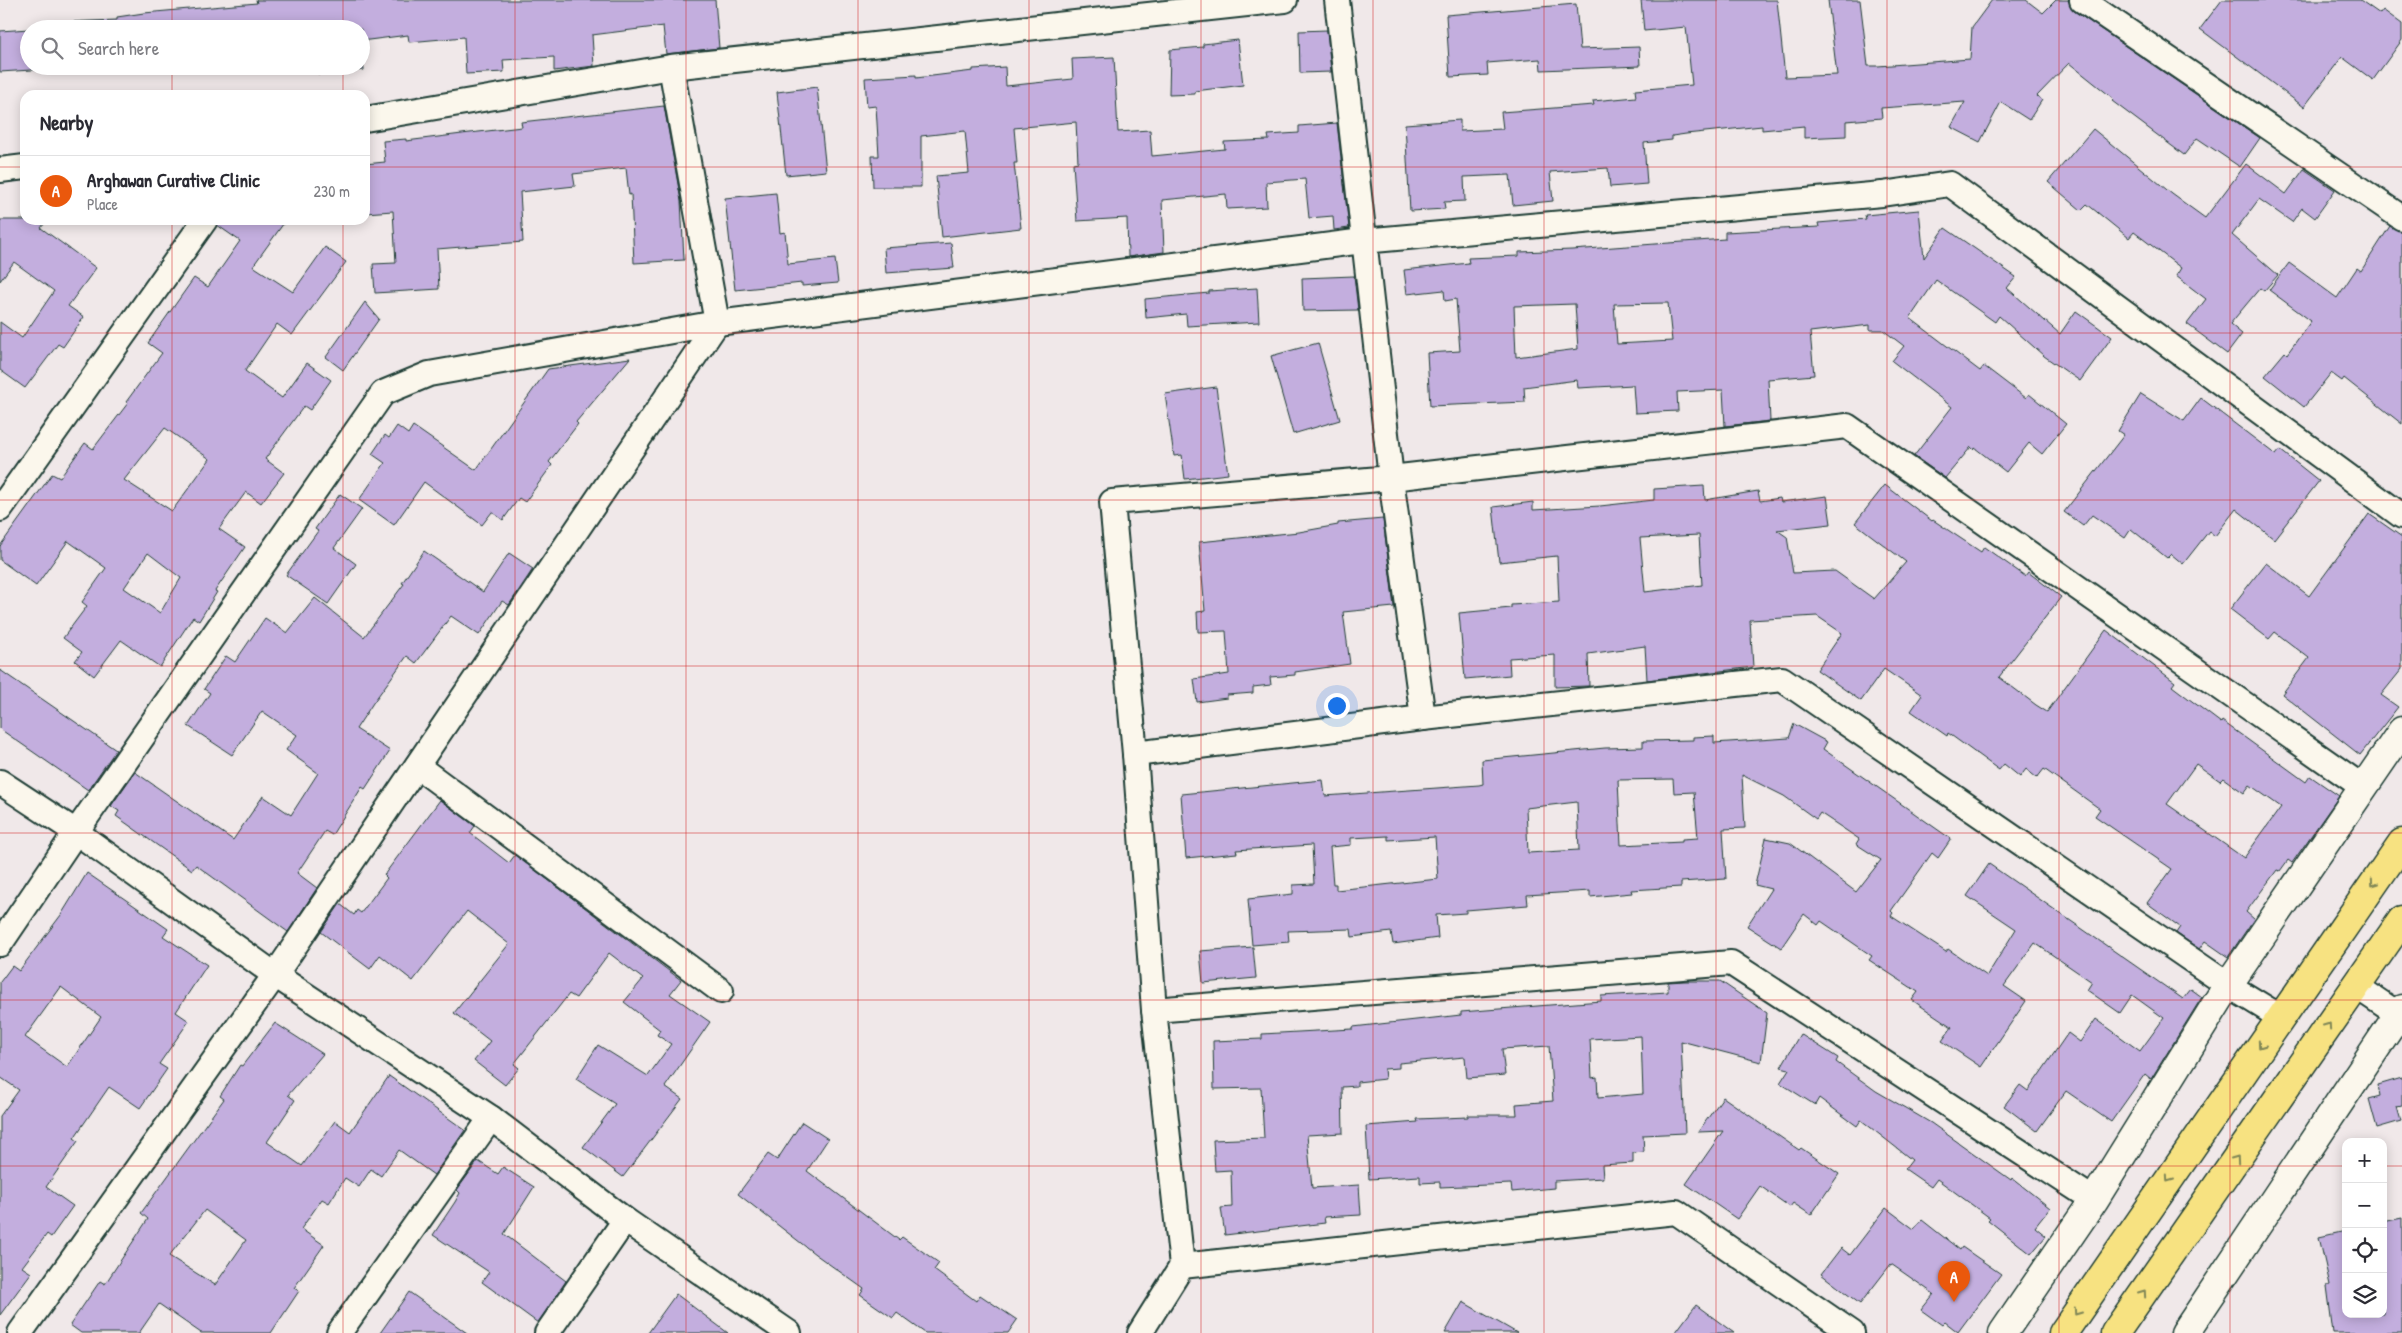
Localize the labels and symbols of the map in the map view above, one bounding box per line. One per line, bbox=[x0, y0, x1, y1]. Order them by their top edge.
your location bbox=[1324, 693, 1350, 719]
one-way arrow bbox=[2371, 877, 2380, 886]
one-way arrow bbox=[2322, 1022, 2331, 1032]
one-way arrow bbox=[2258, 1039, 2267, 1048]
one-way arrow bbox=[2230, 1156, 2239, 1165]
one-way arrow bbox=[2166, 1173, 2175, 1182]
pin: A bbox=[1938, 1261, 1970, 1302]
one-way arrow bbox=[2137, 1289, 2146, 1299]
one-way arrow bbox=[2074, 1307, 2083, 1316]

